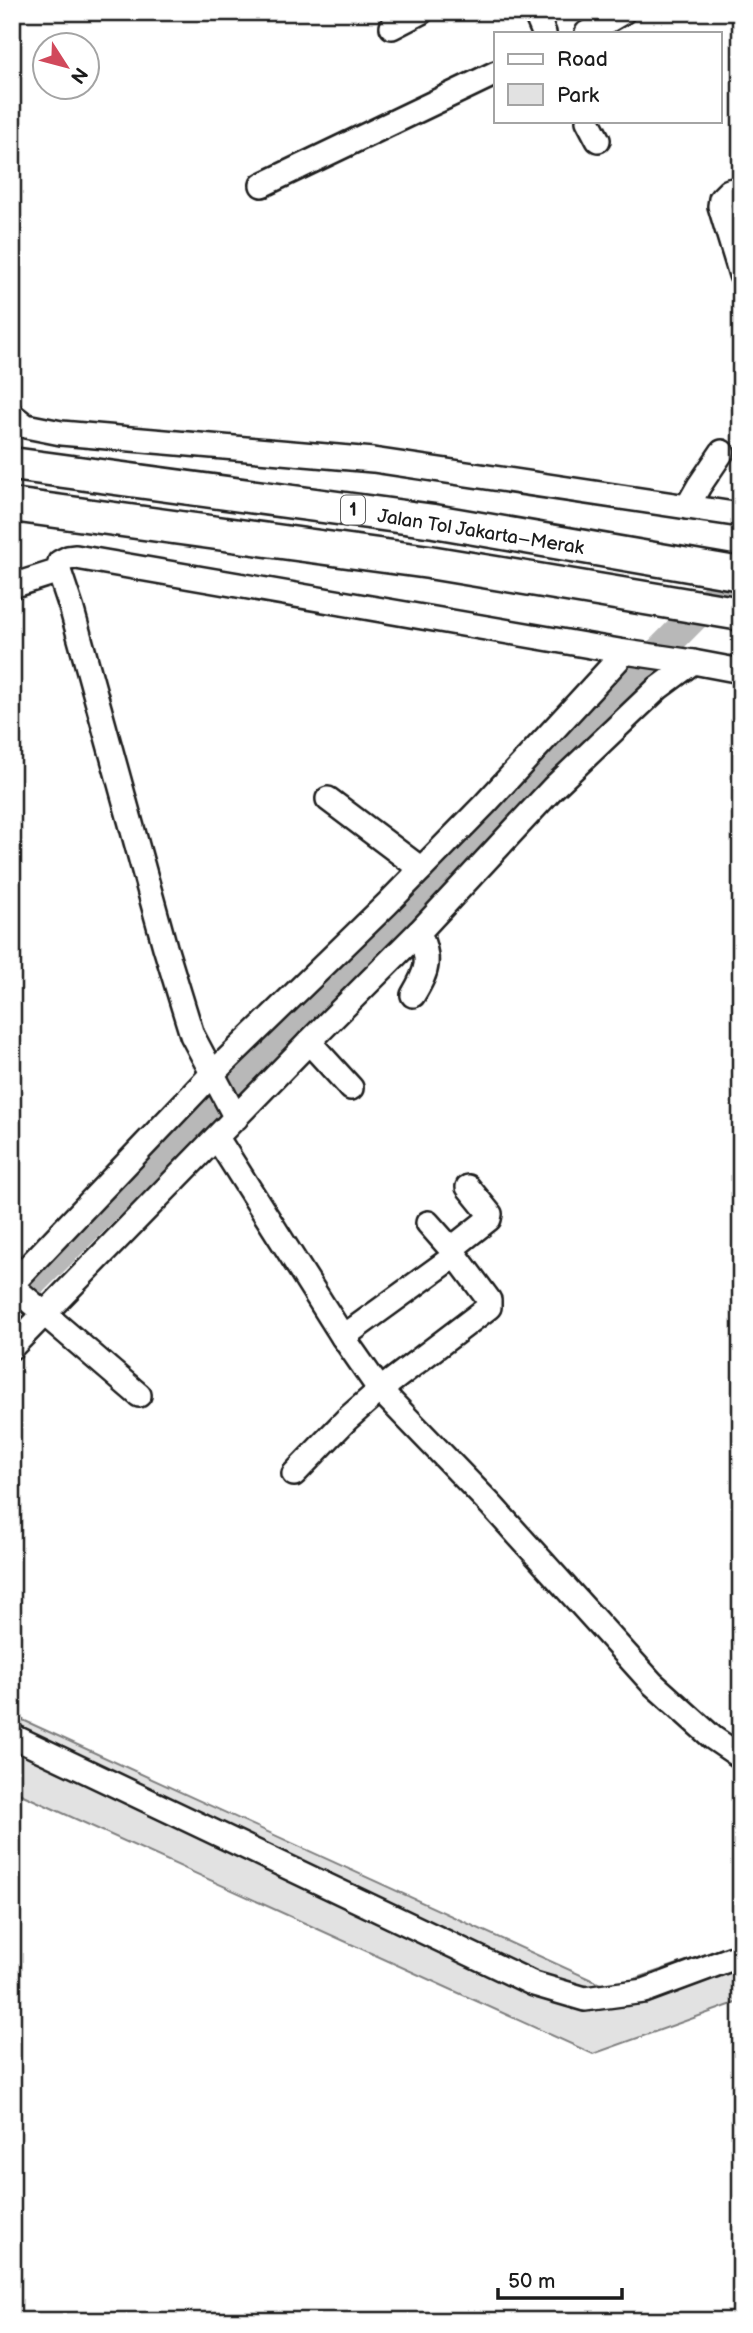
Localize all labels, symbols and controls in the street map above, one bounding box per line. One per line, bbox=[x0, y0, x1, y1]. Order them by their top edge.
north arrow bbox=[32, 32, 102, 102]
legend bbox=[494, 32, 722, 122]
text: Road bbox=[557, 47, 608, 72]
text: N bbox=[65, 63, 92, 88]
text: Park bbox=[557, 83, 600, 108]
road number: 1 bbox=[341, 496, 365, 524]
street label: Jalan Tol Jakarta–Merak bbox=[376, 505, 586, 560]
scale bar bbox=[498, 2256, 622, 2300]
text: 50 m bbox=[508, 2269, 555, 2294]

